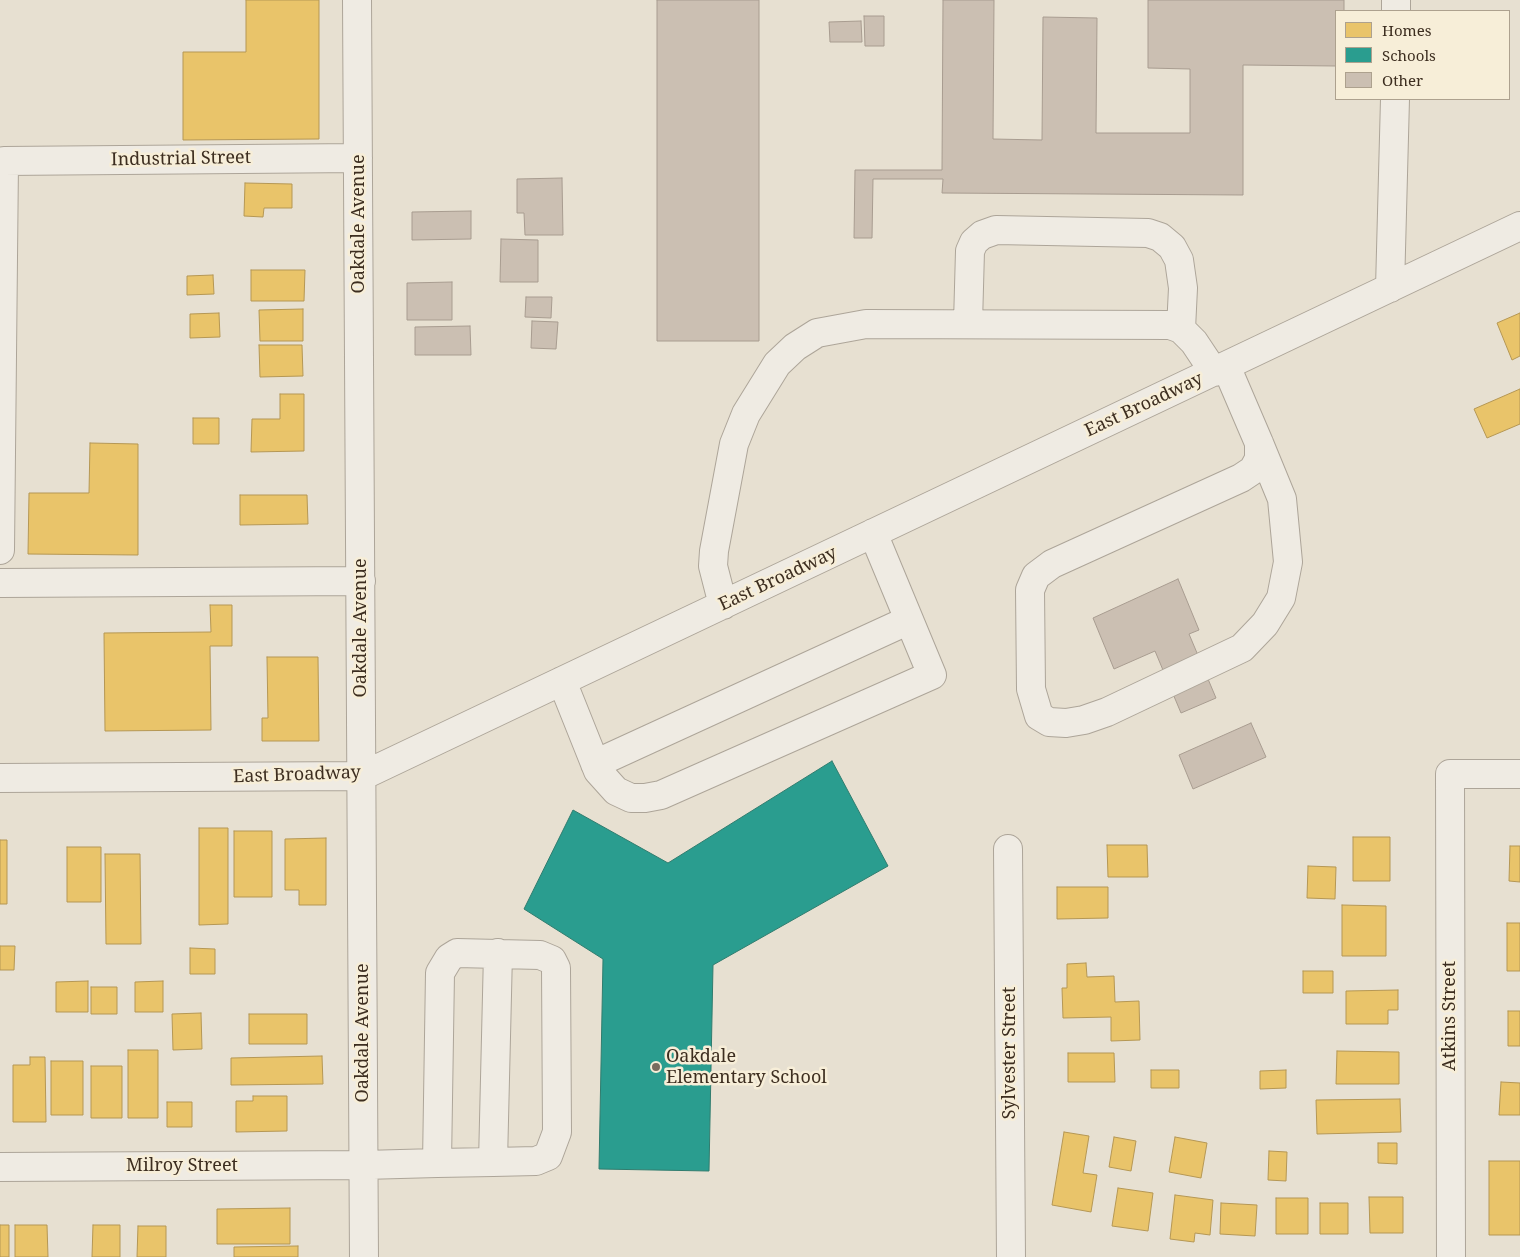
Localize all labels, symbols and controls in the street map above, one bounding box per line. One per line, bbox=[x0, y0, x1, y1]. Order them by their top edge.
legend bbox=[1335, 10, 1510, 100]
text: Homes bbox=[1382, 20, 1432, 40]
text: Schools bbox=[1382, 45, 1436, 65]
text: Other bbox=[1382, 70, 1423, 90]
street label: Industrial Street bbox=[111, 147, 251, 171]
street label: Oakdale Avenue bbox=[348, 154, 370, 294]
street label: East Broadway bbox=[1082, 368, 1206, 442]
street label: East Broadway bbox=[716, 542, 840, 616]
street label: Oakdale Avenue bbox=[350, 558, 372, 698]
street label: East Broadway bbox=[233, 762, 361, 788]
street label: Atkins Street bbox=[1439, 961, 1461, 1071]
street label: Oakdale Avenue bbox=[352, 963, 374, 1103]
street label: Sylvester Street bbox=[999, 987, 1021, 1119]
place label: Oakdale Elementary School bbox=[666, 1046, 827, 1088]
marker: Oakdale Elementary School bbox=[650, 1061, 662, 1073]
street label: Milroy Street bbox=[126, 1155, 238, 1177]

